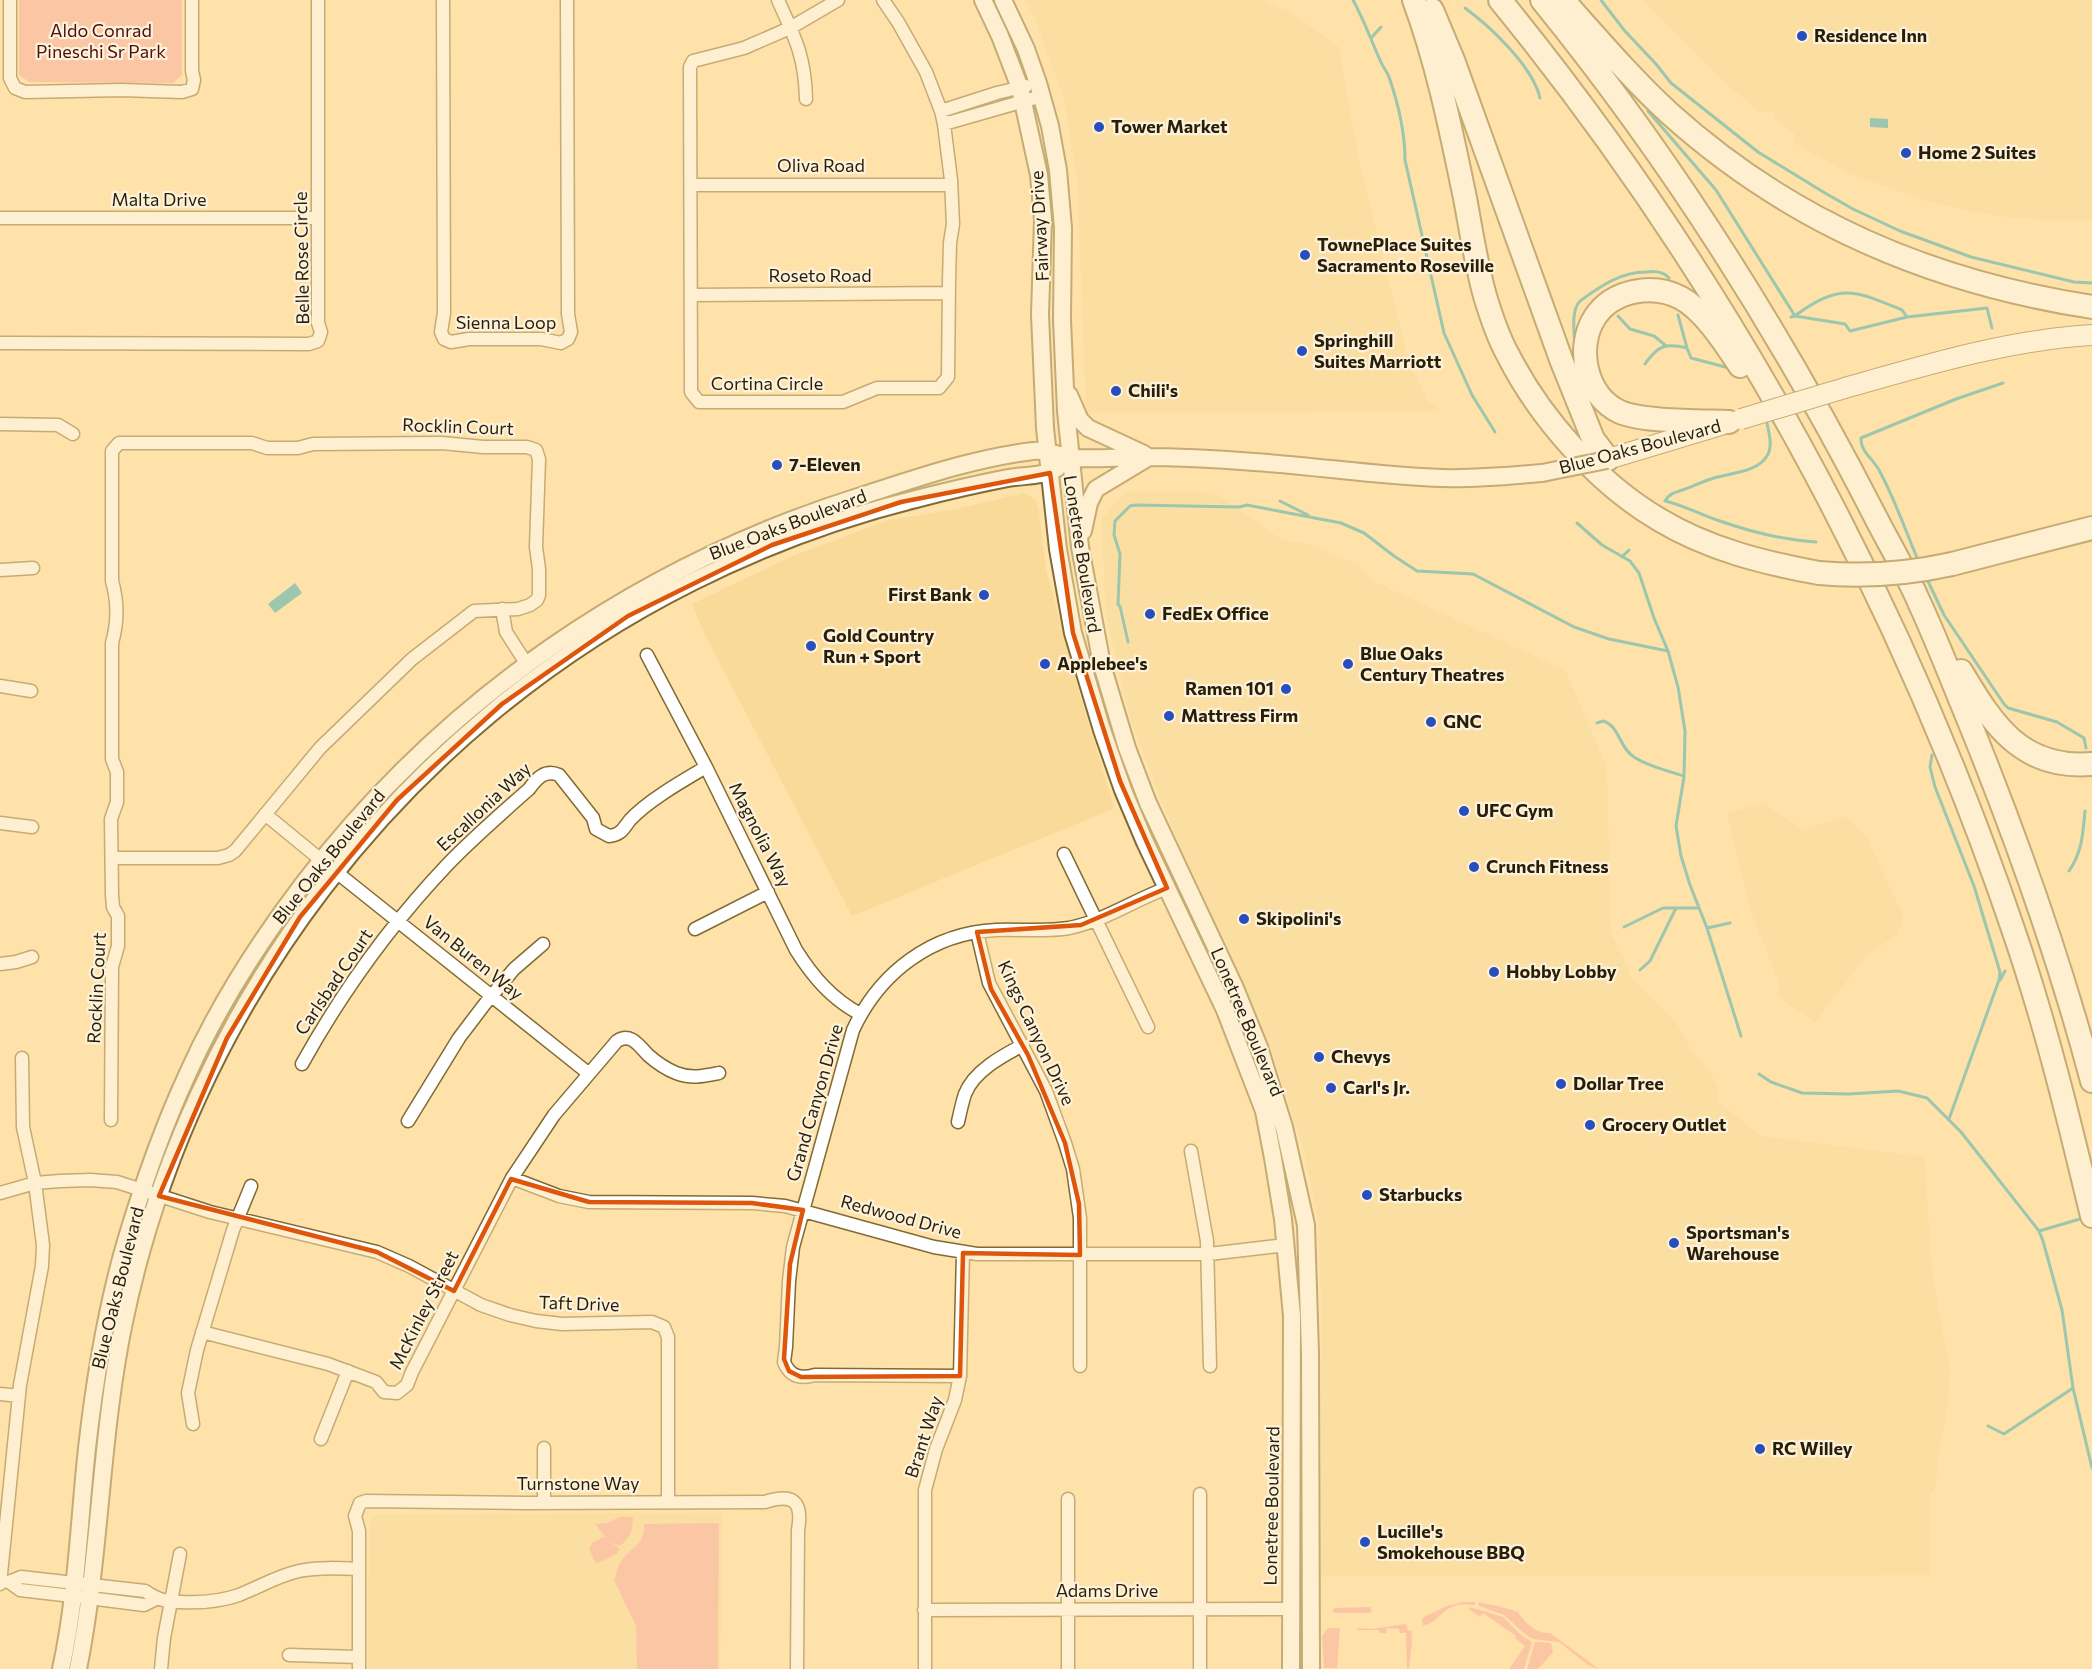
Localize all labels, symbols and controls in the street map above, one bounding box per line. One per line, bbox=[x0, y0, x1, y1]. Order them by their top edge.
park label: Aldo Conrad Pineschi Sr Park bbox=[36, 19, 166, 62]
place label: Residence Inn bbox=[1814, 24, 1927, 46]
marker: Residence Inn bbox=[1795, 29, 1809, 43]
place label: Tower Market bbox=[1111, 115, 1228, 137]
marker: Tower Market bbox=[1092, 120, 1106, 134]
place label: Home 2 Suites bbox=[1918, 141, 2036, 163]
marker: Home 2 Suites bbox=[1899, 146, 1913, 160]
street label: Oliva Road bbox=[777, 154, 865, 176]
street label: Fairway Drive bbox=[1025, 170, 1053, 282]
street label: Malta Drive bbox=[112, 188, 206, 210]
street label: Belle Rose Circle bbox=[289, 191, 313, 325]
place label: TownePlace Suites Sacramento Roseville bbox=[1317, 233, 1494, 276]
marker: TownePlace Suites Sacramento Roseville bbox=[1298, 248, 1312, 262]
street label: Roseto Road bbox=[768, 264, 872, 286]
street label: Sienna Loop bbox=[456, 311, 556, 333]
place label: Springhill Suites Marriott bbox=[1314, 329, 1442, 372]
marker: Springhill Suites Marriott bbox=[1295, 344, 1309, 358]
street label: Cortina Circle bbox=[711, 372, 823, 394]
place label: Chili's bbox=[1128, 379, 1178, 401]
marker: Chili's bbox=[1109, 384, 1123, 398]
street label: Rocklin Court bbox=[402, 413, 514, 439]
street label: Blue Oaks Boulevard bbox=[1556, 414, 1723, 478]
place label: 7-Eleven bbox=[789, 453, 861, 475]
marker: 7-Eleven bbox=[770, 458, 784, 472]
street label: Lonetree Boulevard bbox=[1060, 473, 1106, 634]
street label: Blue Oaks Boulevard bbox=[706, 484, 869, 564]
place label: First Bank bbox=[888, 583, 973, 605]
marker: First Bank bbox=[977, 588, 991, 602]
place label: FedEx Office bbox=[1162, 602, 1269, 624]
marker: FedEx Office bbox=[1143, 607, 1157, 621]
place label: Gold Country Run + Sport bbox=[823, 624, 935, 667]
marker: Gold Country Run + Sport bbox=[804, 639, 818, 653]
place label: Blue Oaks Century Theatres bbox=[1360, 642, 1504, 685]
place label: Applebee's bbox=[1057, 652, 1148, 674]
marker: Applebee's bbox=[1038, 657, 1052, 671]
marker: Blue Oaks Century Theatres bbox=[1341, 657, 1355, 671]
place label: Ramen 101 bbox=[1185, 677, 1274, 699]
marker: Ramen 101 bbox=[1279, 682, 1293, 696]
place label: Mattress Firm bbox=[1181, 704, 1298, 726]
marker: Mattress Firm bbox=[1162, 709, 1176, 723]
place label: GNC bbox=[1443, 710, 1482, 732]
marker: GNC bbox=[1424, 715, 1438, 729]
street label: Escallonia Way bbox=[432, 757, 535, 855]
street label: Magnolia Way bbox=[725, 778, 797, 891]
street label: Blue Oaks Boulevard bbox=[267, 785, 389, 928]
place label: UFC Gym bbox=[1476, 799, 1553, 821]
marker: UFC Gym bbox=[1457, 804, 1471, 818]
place label: Crunch Fitness bbox=[1486, 855, 1609, 877]
marker: Crunch Fitness bbox=[1467, 860, 1481, 874]
place label: Skipolini's bbox=[1256, 907, 1341, 929]
street label: Van Buren Way bbox=[419, 910, 528, 1004]
marker: Skipolini's bbox=[1237, 912, 1251, 926]
street label: Carlsbad Court bbox=[290, 924, 377, 1039]
street label: Rocklin Court bbox=[82, 932, 110, 1044]
street label: Lonetree Boulevard bbox=[1207, 944, 1289, 1099]
street label: Kings Canyon Drive bbox=[994, 957, 1080, 1108]
place label: Hobby Lobby bbox=[1506, 960, 1617, 982]
marker: Hobby Lobby bbox=[1487, 965, 1501, 979]
street label: Grand Canyon Drive bbox=[781, 1022, 847, 1184]
place label: Chevys bbox=[1331, 1045, 1391, 1067]
marker: Chevys bbox=[1312, 1050, 1326, 1064]
place label: Dollar Tree bbox=[1573, 1072, 1664, 1094]
place label: Carl's Jr. bbox=[1343, 1076, 1410, 1098]
marker: Dollar Tree bbox=[1554, 1077, 1568, 1091]
marker: Carl's Jr. bbox=[1324, 1081, 1338, 1095]
place label: Grocery Outlet bbox=[1602, 1113, 1727, 1135]
marker: Grocery Outlet bbox=[1583, 1118, 1597, 1132]
place label: Starbucks bbox=[1379, 1183, 1463, 1205]
marker: Starbucks bbox=[1360, 1188, 1374, 1202]
street label: Redwood Drive bbox=[838, 1189, 964, 1243]
street label: Blue Oaks Boulevard bbox=[86, 1204, 148, 1371]
place label: Sportsman's Warehouse bbox=[1686, 1221, 1790, 1264]
marker: Sportsman's Warehouse bbox=[1667, 1236, 1681, 1250]
street label: McKinley Street bbox=[384, 1246, 463, 1373]
street label: Taft Drive bbox=[538, 1291, 620, 1315]
street label: Brant Way bbox=[899, 1393, 947, 1481]
street label: Lonetree Boulevard bbox=[1259, 1426, 1283, 1586]
place label: RC Willey bbox=[1772, 1437, 1853, 1459]
marker: RC Willey bbox=[1753, 1442, 1767, 1456]
street label: Turnstone Way bbox=[517, 1472, 639, 1494]
place label: Lucille's Smokehouse BBQ bbox=[1377, 1520, 1525, 1563]
marker: Lucille's Smokehouse BBQ bbox=[1358, 1535, 1372, 1549]
street label: Adams Drive bbox=[1056, 1579, 1158, 1601]

